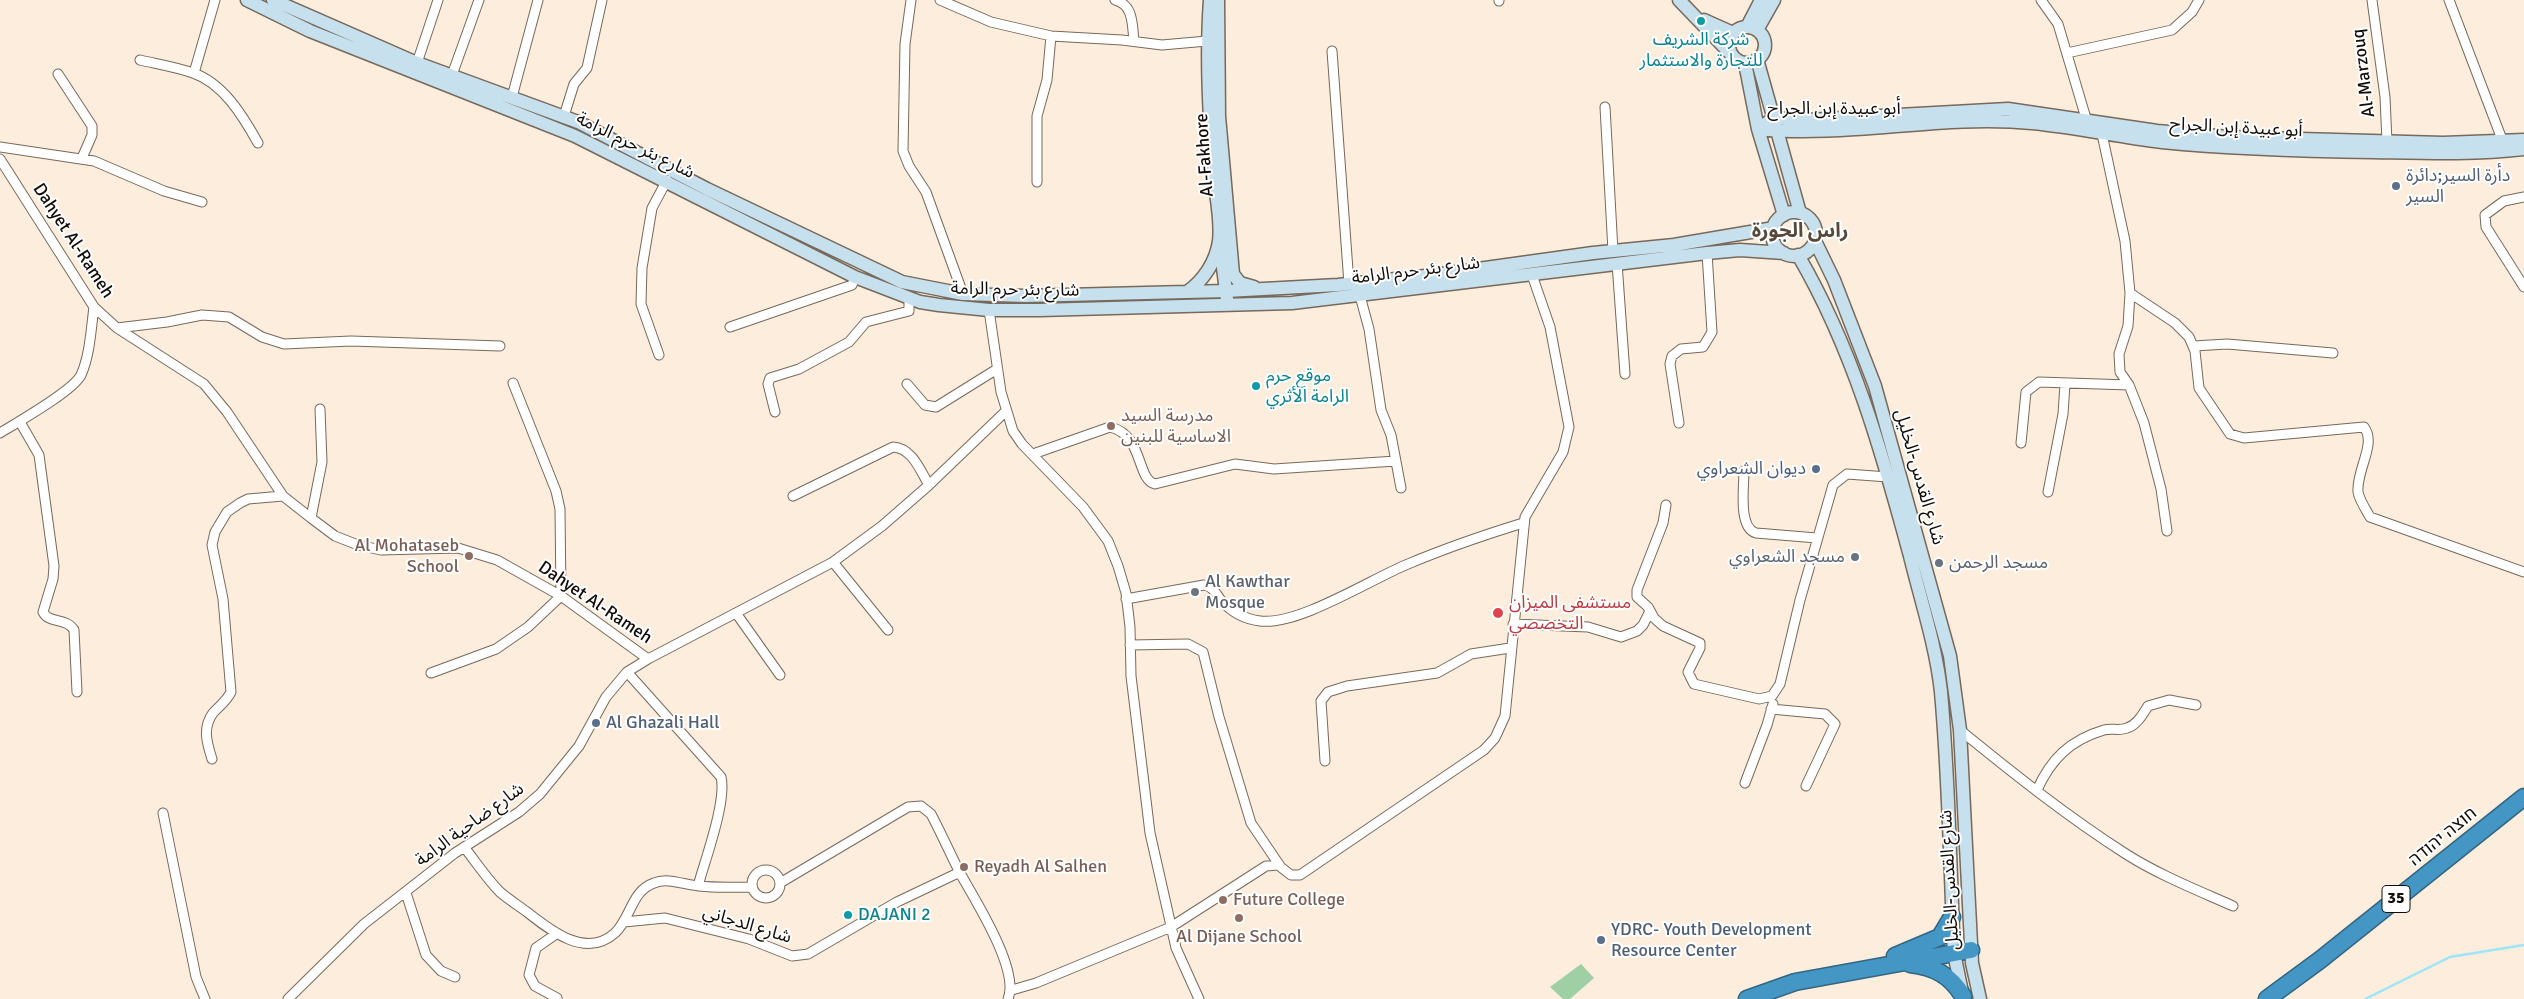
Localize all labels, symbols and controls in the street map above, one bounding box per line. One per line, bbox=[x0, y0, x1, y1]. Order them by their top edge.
marker: شركة الشريف للتجارة والاستثمار bbox=[1695, 15, 1707, 27]
street label: Al-Marzouq bbox=[2348, 27, 2380, 119]
place label: شركة الشريف للتجارة والاستثمار bbox=[1639, 29, 1763, 72]
street label: أبو عبيدة إبن الجراح bbox=[1767, 98, 1901, 120]
street label: شارع بئر حرم الرامة bbox=[572, 108, 698, 184]
street label: Al-Fakhore bbox=[1191, 113, 1219, 197]
street label: أبو عبيدة إبن الجراح bbox=[2169, 114, 2303, 142]
place label: دأرة السير;دائرة السير bbox=[2406, 165, 2510, 208]
street label: Dahyet Al-Rameh bbox=[28, 179, 118, 303]
marker: دأرة السير;دائرة السير bbox=[2390, 180, 2402, 192]
district label: راس الجورة bbox=[1752, 220, 1848, 244]
street label: شارع بئر حرم الرامة bbox=[1351, 252, 1481, 290]
street label: شارع بئر حرم الرامة bbox=[950, 278, 1080, 302]
place label: موقع حرم الرامة الأثري bbox=[1266, 365, 1349, 408]
marker: موقع حرم الرامة الأثري bbox=[1250, 380, 1262, 392]
place label: مدرسة السيد الاساسية للبنين bbox=[1121, 405, 1231, 448]
street label: شارع القدس-الخليل bbox=[1889, 407, 1949, 547]
marker: مدرسة السيد الاساسية للبنين bbox=[1105, 420, 1117, 432]
place label: ديوان الشعراوي bbox=[1697, 458, 1806, 480]
marker: ديوان الشعراوي bbox=[1810, 463, 1822, 475]
place label: Al Mohataseb School bbox=[354, 535, 459, 578]
place label: مسجد الشعراوي bbox=[1729, 546, 1845, 568]
marker: Al Mohataseb School bbox=[463, 550, 475, 562]
marker: مسجد الشعراوي bbox=[1849, 551, 1861, 563]
place label: مسجد الرحمن bbox=[1949, 552, 2048, 574]
street label: Dahyet Al-Rameh bbox=[534, 557, 656, 649]
marker: مسجد الرحمن bbox=[1933, 557, 1945, 569]
place label: Al Kawthar Mosque bbox=[1205, 571, 1290, 614]
marker: Al Kawthar Mosque bbox=[1189, 586, 1201, 598]
place label: مستشفى الميزان التخصصي bbox=[1509, 592, 1631, 634]
marker: مستشفى الميزان التخصصي bbox=[1491, 606, 1505, 620]
place label: Al Ghazali Hall bbox=[606, 712, 719, 734]
marker: Al Ghazali Hall bbox=[590, 717, 602, 729]
street label: شارع ضاحية الرامة bbox=[412, 778, 528, 872]
street label: חוצה יהודה bbox=[2404, 803, 2482, 871]
street label: شارع القدس-الخليل bbox=[1936, 809, 1964, 951]
place label: Reyadh Al Salhen bbox=[974, 856, 1107, 878]
marker: Reyadh Al Salhen bbox=[958, 861, 970, 873]
road number: 35 bbox=[2382, 886, 2410, 912]
place label: Future College bbox=[1233, 889, 1345, 911]
marker: Future College bbox=[1217, 894, 1229, 906]
street label: شارع الدجاني bbox=[700, 901, 794, 949]
place label: DAJANI 2 bbox=[858, 904, 931, 926]
marker: DAJANI 2 bbox=[842, 909, 854, 921]
marker: Al Dijane School bbox=[1233, 912, 1245, 924]
place label: YDRC- Youth Development Resource Center bbox=[1611, 919, 1812, 962]
place label: Al Dijane School bbox=[1176, 926, 1302, 948]
marker: YDRC- Youth Development Resource Center bbox=[1595, 934, 1607, 946]

